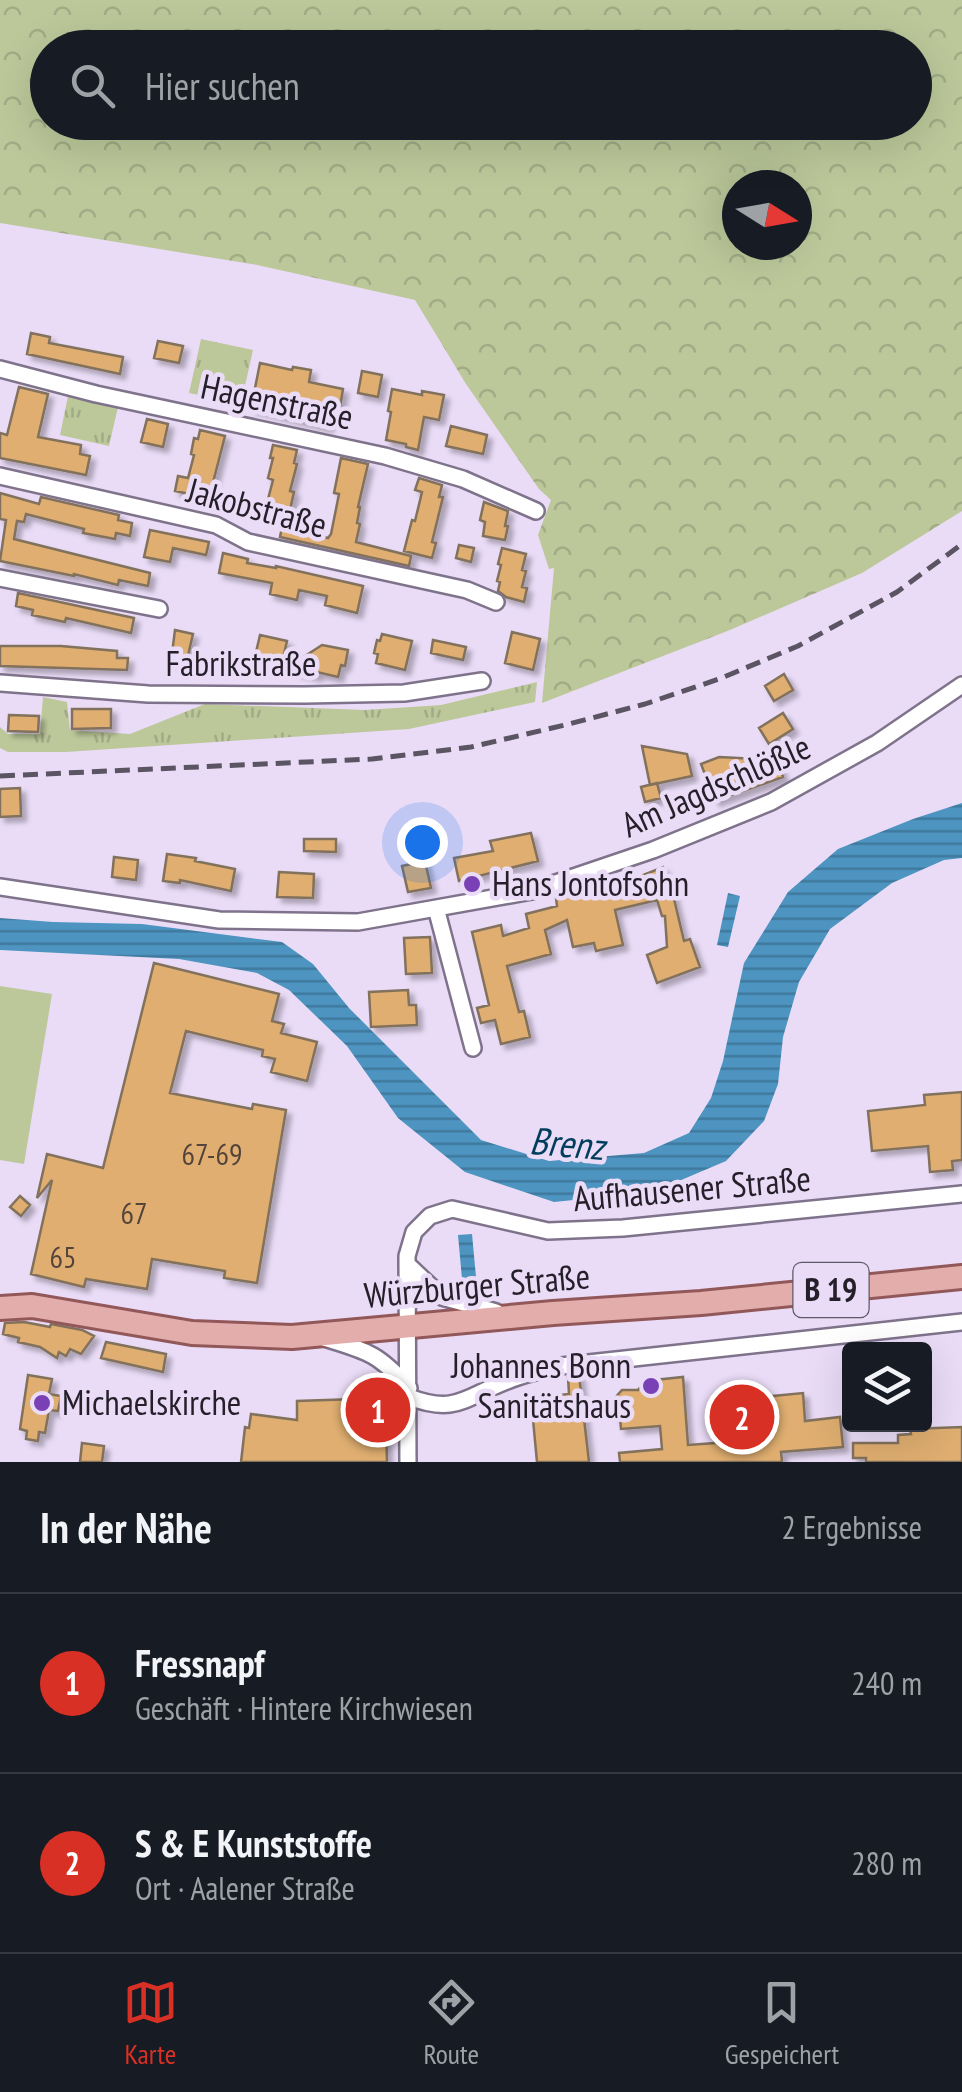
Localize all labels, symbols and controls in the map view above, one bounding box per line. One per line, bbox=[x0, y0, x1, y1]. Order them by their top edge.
search box bbox=[30, 30, 932, 140]
icon: search bbox=[65, 58, 120, 113]
text: Hier suchen bbox=[145, 61, 300, 110]
north arrow bbox=[722, 170, 812, 260]
street label: Hagenstraße bbox=[197, 362, 357, 440]
street label: Jakobstraße bbox=[181, 466, 332, 548]
street label: Fabrikstraße bbox=[166, 640, 317, 686]
street label: Am Jagdschlößle bbox=[614, 723, 817, 847]
your location bbox=[397, 817, 448, 868]
place label: Hans Jontofsohn bbox=[492, 860, 689, 906]
marker: Hans Jontofsohn bbox=[461, 873, 483, 895]
water label: Brenz bbox=[528, 1115, 611, 1171]
house number: 67-69 bbox=[181, 1134, 243, 1173]
street label: Aufhausener Straße bbox=[571, 1155, 813, 1221]
house number: 67 bbox=[121, 1193, 148, 1232]
house number: 65 bbox=[50, 1237, 77, 1276]
street label: Würzburger Straße bbox=[362, 1252, 592, 1318]
road number: B 19 bbox=[794, 1263, 868, 1317]
place label: Johannes Bonn Sanitätshaus bbox=[450, 1342, 631, 1428]
map controls bbox=[842, 1342, 932, 1432]
button: layers bbox=[842, 1342, 932, 1432]
pin: 1 bbox=[346, 1372, 410, 1448]
marker: Johannes Bonn Sanitätshaus bbox=[640, 1375, 662, 1397]
place label: Michaelskirche bbox=[62, 1379, 241, 1425]
pin: 2 bbox=[710, 1380, 774, 1454]
marker: Michaelskirche bbox=[31, 1392, 53, 1414]
text: In der Nähe bbox=[40, 1500, 212, 1555]
text: 2 Ergebnisse bbox=[782, 1506, 922, 1548]
text: Fressnapf bbox=[135, 1638, 264, 1687]
text: 1 bbox=[65, 1662, 80, 1704]
text: 240 m bbox=[851, 1662, 922, 1704]
text: Geschäft · Hintere Kirchwiesen bbox=[135, 1687, 473, 1729]
text: S & E Kunststoffe bbox=[135, 1818, 372, 1867]
text: 2 bbox=[65, 1842, 80, 1884]
text: 280 m bbox=[851, 1842, 922, 1884]
text: Ort · Aalener Straße bbox=[135, 1867, 355, 1909]
tab: Karte bbox=[123, 1975, 178, 2072]
tab: Route bbox=[423, 1975, 479, 2072]
tab: Gespeichert bbox=[725, 1975, 839, 2072]

